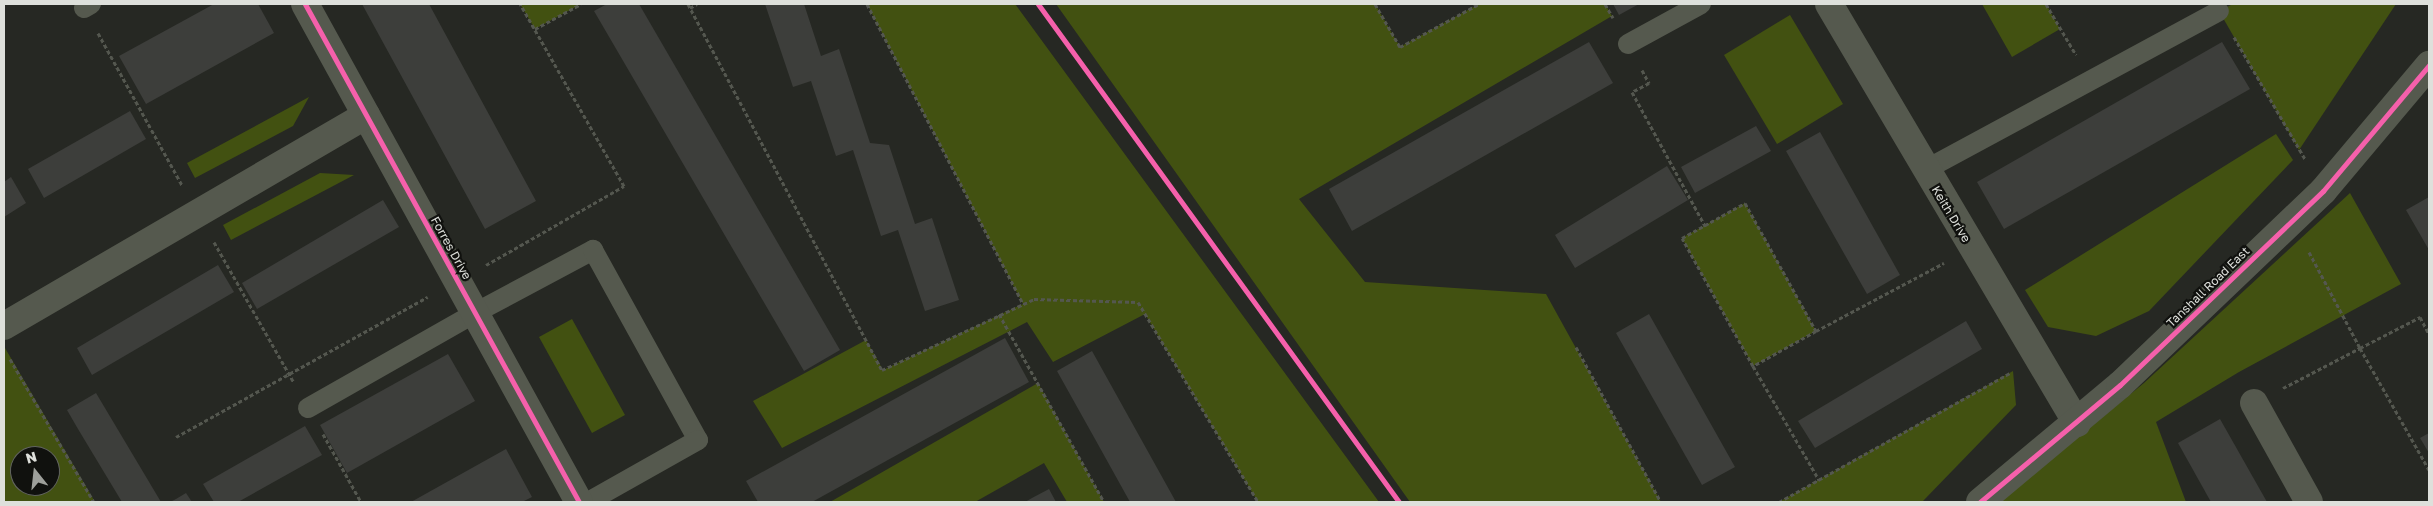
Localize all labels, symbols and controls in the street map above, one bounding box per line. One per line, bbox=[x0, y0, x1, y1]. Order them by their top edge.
street label: Keith Drive bbox=[1929, 183, 1973, 245]
street label: Forres Drive bbox=[428, 214, 474, 282]
street label: Tanshall Road East bbox=[2164, 244, 2252, 330]
north arrow bbox=[10, 446, 60, 496]
text: N bbox=[24, 447, 38, 467]

